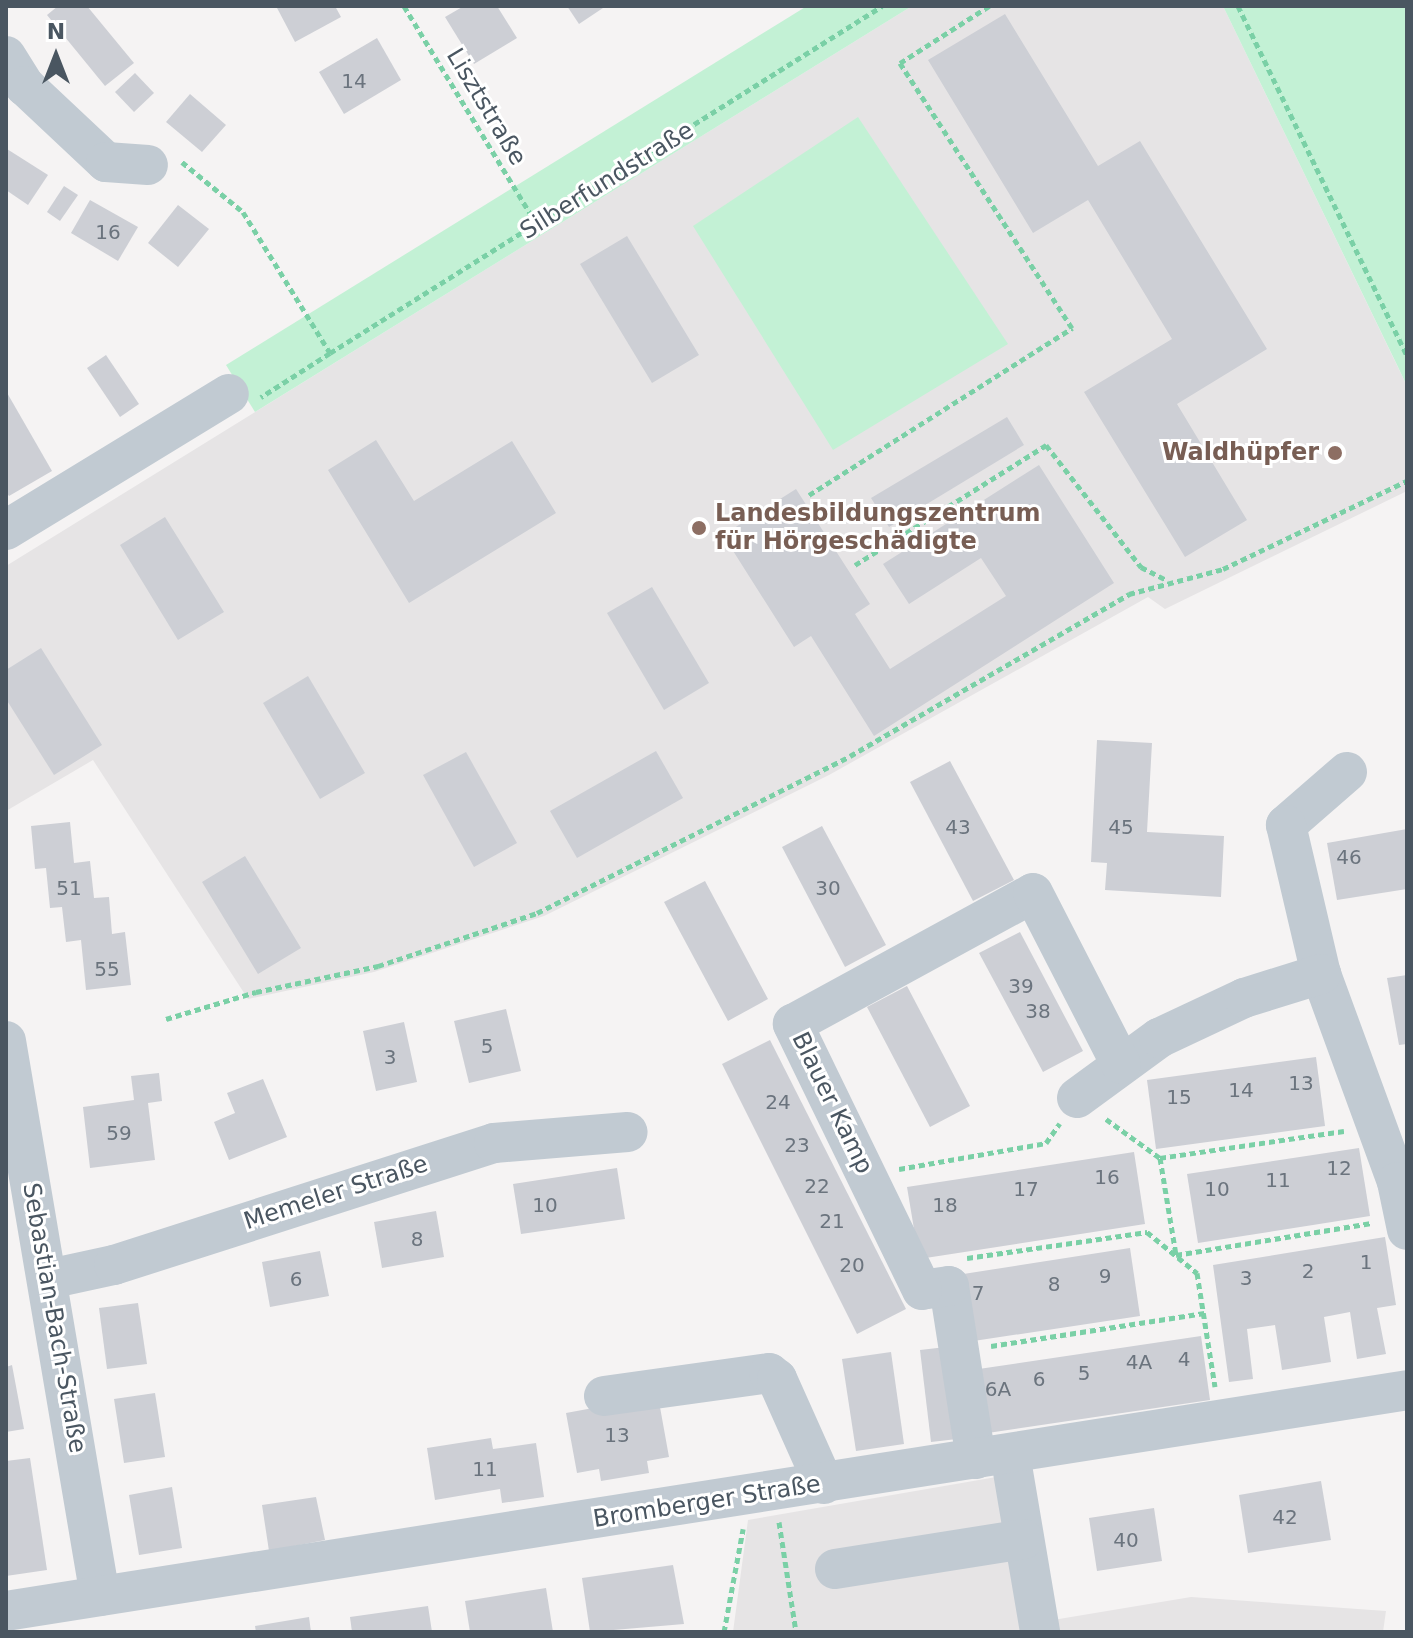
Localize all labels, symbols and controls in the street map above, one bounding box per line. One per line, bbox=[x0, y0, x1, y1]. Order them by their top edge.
north arrow bbox=[16, 16, 96, 96]
text: N bbox=[47, 19, 65, 44]
street label: Lisztstraße bbox=[440, 43, 532, 171]
house number: 14 bbox=[341, 69, 367, 93]
street label: Silberfundstraße bbox=[515, 116, 699, 246]
house number: 16 bbox=[95, 220, 121, 244]
place label: Waldhüpfer bbox=[1162, 439, 1319, 467]
marker: Waldhüpfer bbox=[1326, 444, 1344, 462]
place label: Landesbildungszentrum für Hörgeschädigte bbox=[715, 500, 1040, 556]
marker: Landesbildungszentrum für Hörgeschädigte bbox=[690, 519, 708, 537]
house number: 43 bbox=[945, 815, 971, 839]
house number: 45 bbox=[1108, 815, 1134, 839]
house number: 46 bbox=[1336, 845, 1362, 869]
house number: 51 bbox=[56, 876, 82, 900]
house number: 30 bbox=[815, 876, 841, 900]
house number: 55 bbox=[94, 957, 120, 981]
house number: 39 bbox=[1008, 974, 1034, 998]
house number: 38 bbox=[1025, 999, 1051, 1023]
street label: Blauer Kamp bbox=[785, 1028, 879, 1178]
house number: 5 bbox=[481, 1034, 493, 1058]
house number: 3 bbox=[384, 1045, 396, 1069]
house number: 13 bbox=[1288, 1071, 1314, 1095]
house number: 14 bbox=[1228, 1078, 1254, 1102]
house number: 15 bbox=[1166, 1085, 1192, 1109]
house number: 24 bbox=[765, 1090, 791, 1114]
house number: 59 bbox=[106, 1121, 132, 1145]
house number: 23 bbox=[784, 1133, 810, 1157]
street label: Memeler Straße bbox=[240, 1150, 432, 1236]
house number: 12 bbox=[1326, 1156, 1352, 1180]
house number: 16 bbox=[1094, 1165, 1120, 1189]
house number: 11 bbox=[1265, 1168, 1291, 1192]
house number: 22 bbox=[804, 1174, 830, 1198]
house number: 17 bbox=[1013, 1177, 1039, 1201]
house number: 10 bbox=[1204, 1177, 1230, 1201]
street label: Sebastian-Bach-Straße bbox=[16, 1181, 92, 1455]
house number: 10 bbox=[532, 1193, 558, 1217]
house number: 18 bbox=[932, 1193, 958, 1217]
house number: 21 bbox=[819, 1209, 845, 1233]
house number: 8 bbox=[411, 1227, 423, 1251]
house number: 1 bbox=[1360, 1250, 1372, 1274]
house number: 20 bbox=[839, 1253, 865, 1277]
house number: 2 bbox=[1302, 1259, 1314, 1283]
house number: 9 bbox=[1099, 1264, 1111, 1288]
house number: 3 bbox=[1240, 1266, 1252, 1290]
house number: 6 bbox=[290, 1267, 302, 1291]
house number: 8 bbox=[1048, 1272, 1060, 1296]
house number: 7 bbox=[972, 1281, 984, 1305]
house number: 4 bbox=[1178, 1347, 1190, 1371]
house number: 4A bbox=[1126, 1350, 1152, 1374]
house number: 5 bbox=[1078, 1361, 1090, 1385]
house number: 6 bbox=[1033, 1367, 1045, 1391]
house number: 6A bbox=[985, 1377, 1011, 1401]
house number: 13 bbox=[604, 1423, 630, 1447]
house number: 11 bbox=[472, 1457, 498, 1481]
street label: Bromberger Straße bbox=[591, 1470, 823, 1534]
house number: 42 bbox=[1272, 1505, 1298, 1529]
house number: 40 bbox=[1113, 1528, 1139, 1552]

